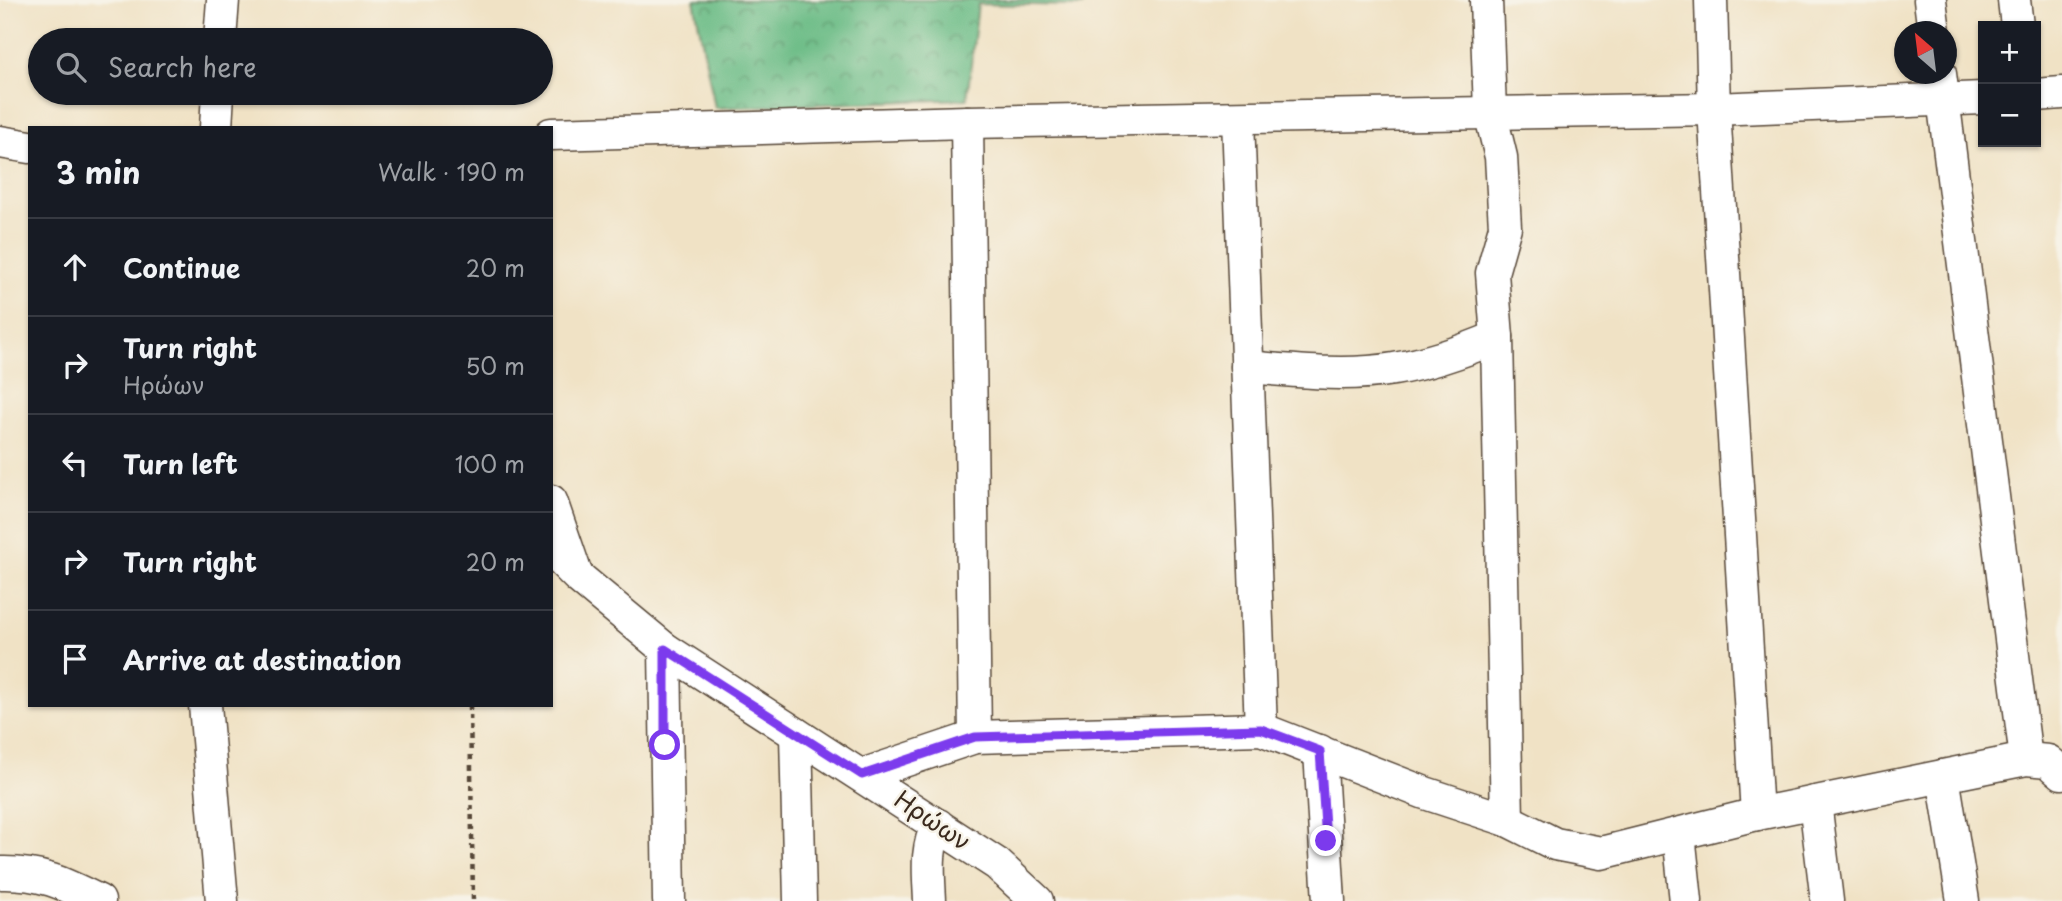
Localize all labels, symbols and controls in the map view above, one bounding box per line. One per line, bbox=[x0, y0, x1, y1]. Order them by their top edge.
north arrow bbox=[1894, 21, 1957, 84]
map controls bbox=[1978, 21, 2041, 147]
button: + bbox=[1978, 21, 2041, 84]
search box bbox=[28, 28, 553, 105]
text: Search here bbox=[108, 47, 257, 86]
icon: search bbox=[52, 48, 90, 86]
button: − bbox=[1978, 84, 2041, 147]
text: 3 min bbox=[56, 149, 141, 194]
text: Walk · 190 m bbox=[378, 154, 525, 189]
icon: ahead bbox=[56, 248, 94, 286]
text: Continue bbox=[123, 248, 240, 287]
text: 20 m bbox=[466, 250, 525, 285]
text: Turn right bbox=[123, 328, 257, 367]
icon: right bbox=[56, 346, 94, 384]
text: 50 m bbox=[465, 348, 525, 383]
text: Ηρώων bbox=[123, 367, 205, 402]
icon: left bbox=[56, 444, 94, 482]
text: Turn left bbox=[123, 444, 238, 483]
text: 100 m bbox=[455, 446, 525, 481]
icon: right bbox=[56, 542, 94, 580]
text: Turn right bbox=[123, 542, 257, 581]
text: 20 m bbox=[466, 544, 525, 579]
icon: arrive bbox=[56, 640, 94, 678]
text: Arrive at destination bbox=[123, 640, 402, 679]
route start bbox=[649, 729, 680, 760]
street label: Ηρώων bbox=[888, 781, 979, 858]
route end bbox=[1310, 825, 1341, 856]

